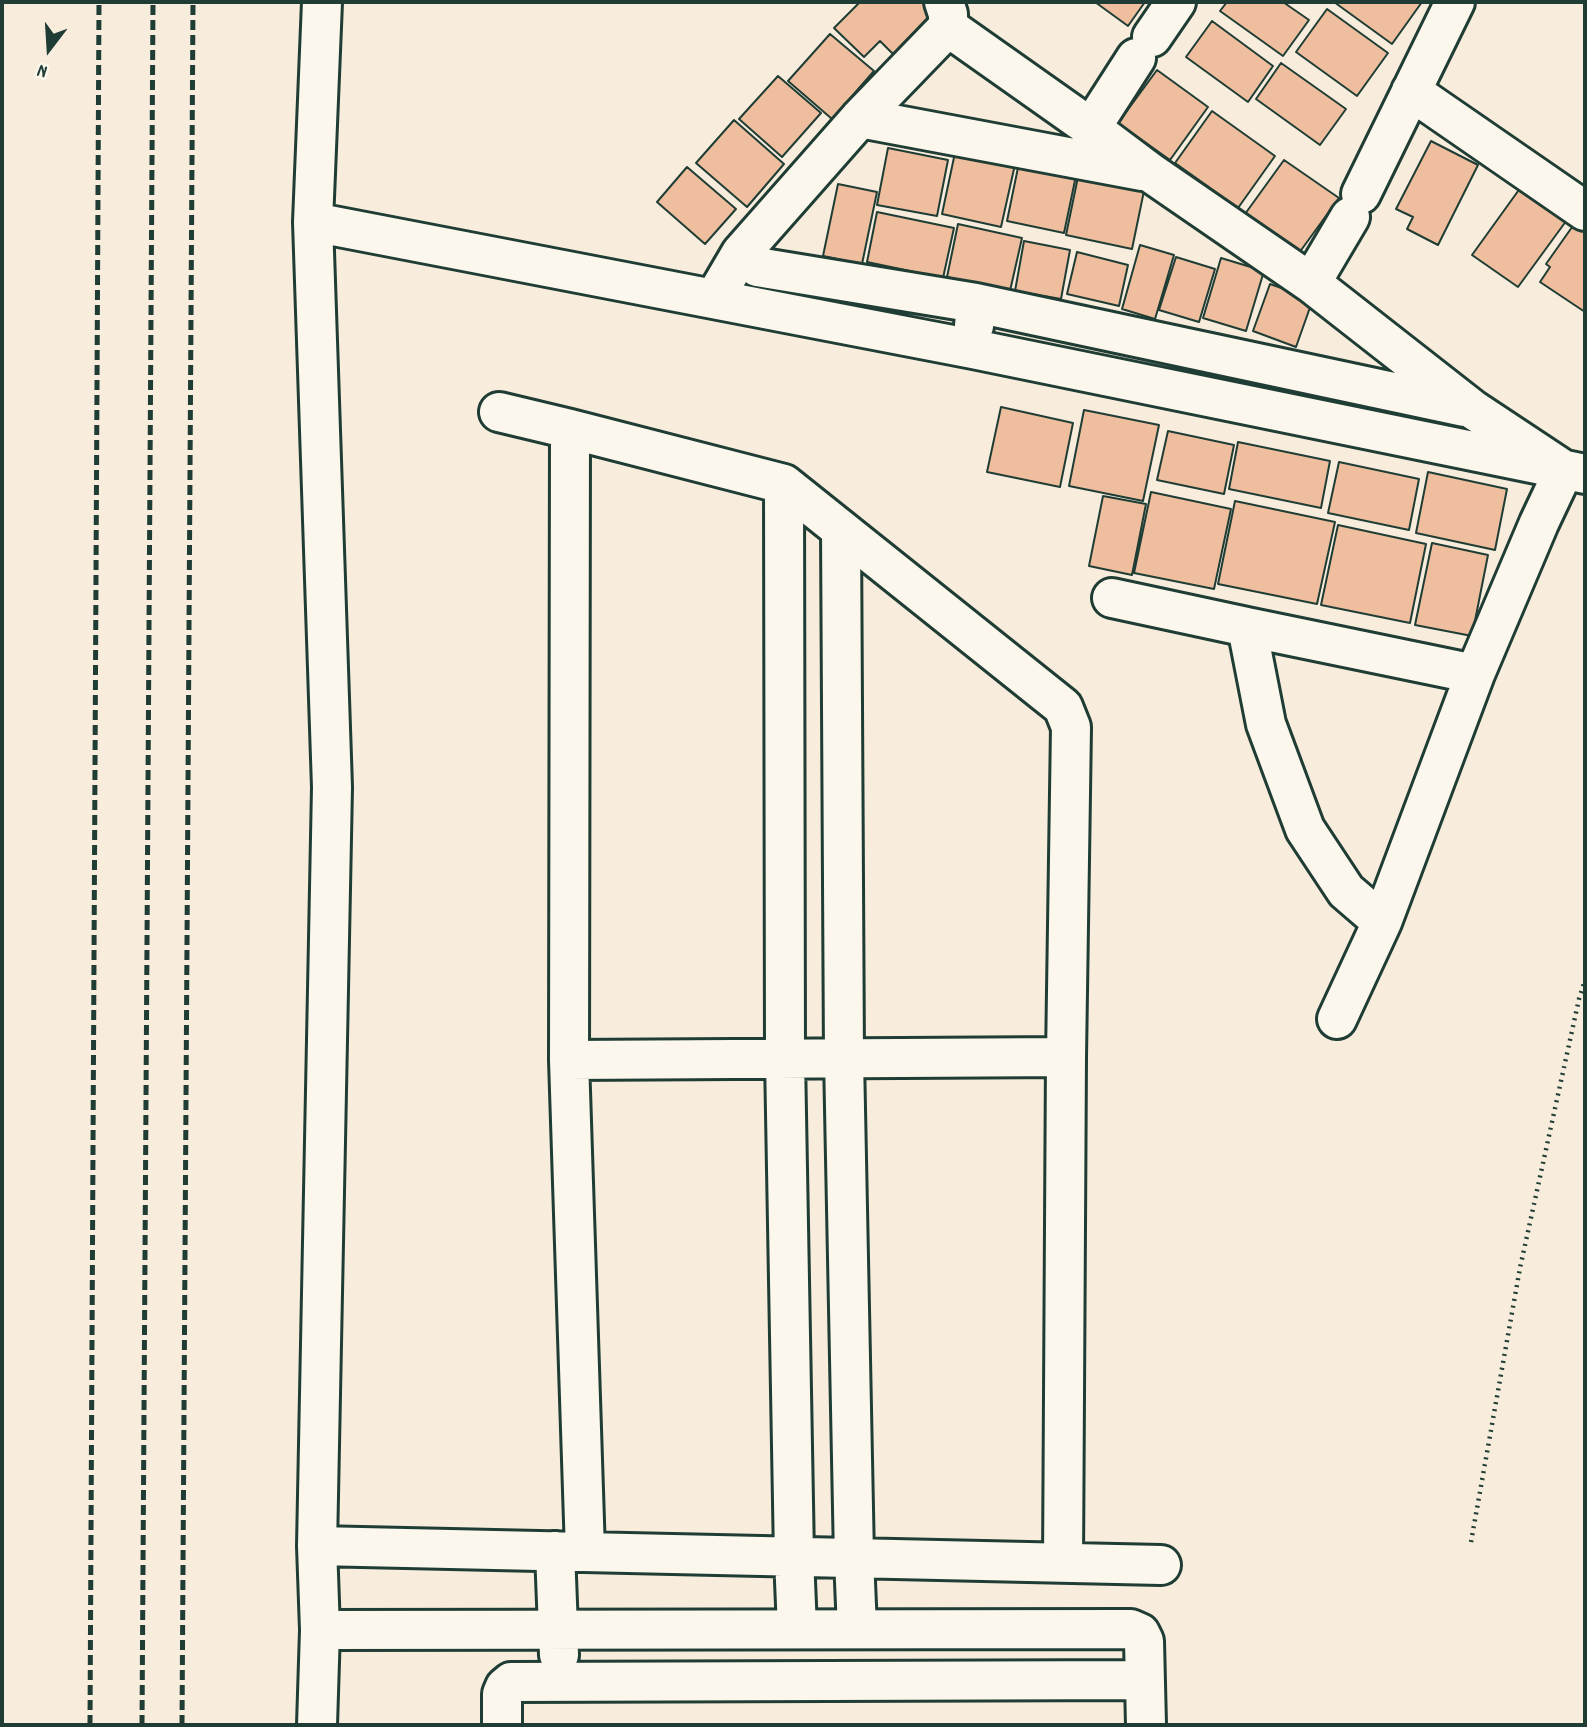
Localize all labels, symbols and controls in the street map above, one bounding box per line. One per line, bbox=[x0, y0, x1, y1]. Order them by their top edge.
north arrow bbox=[14, 14, 84, 84]
text: N bbox=[34, 55, 51, 84]

